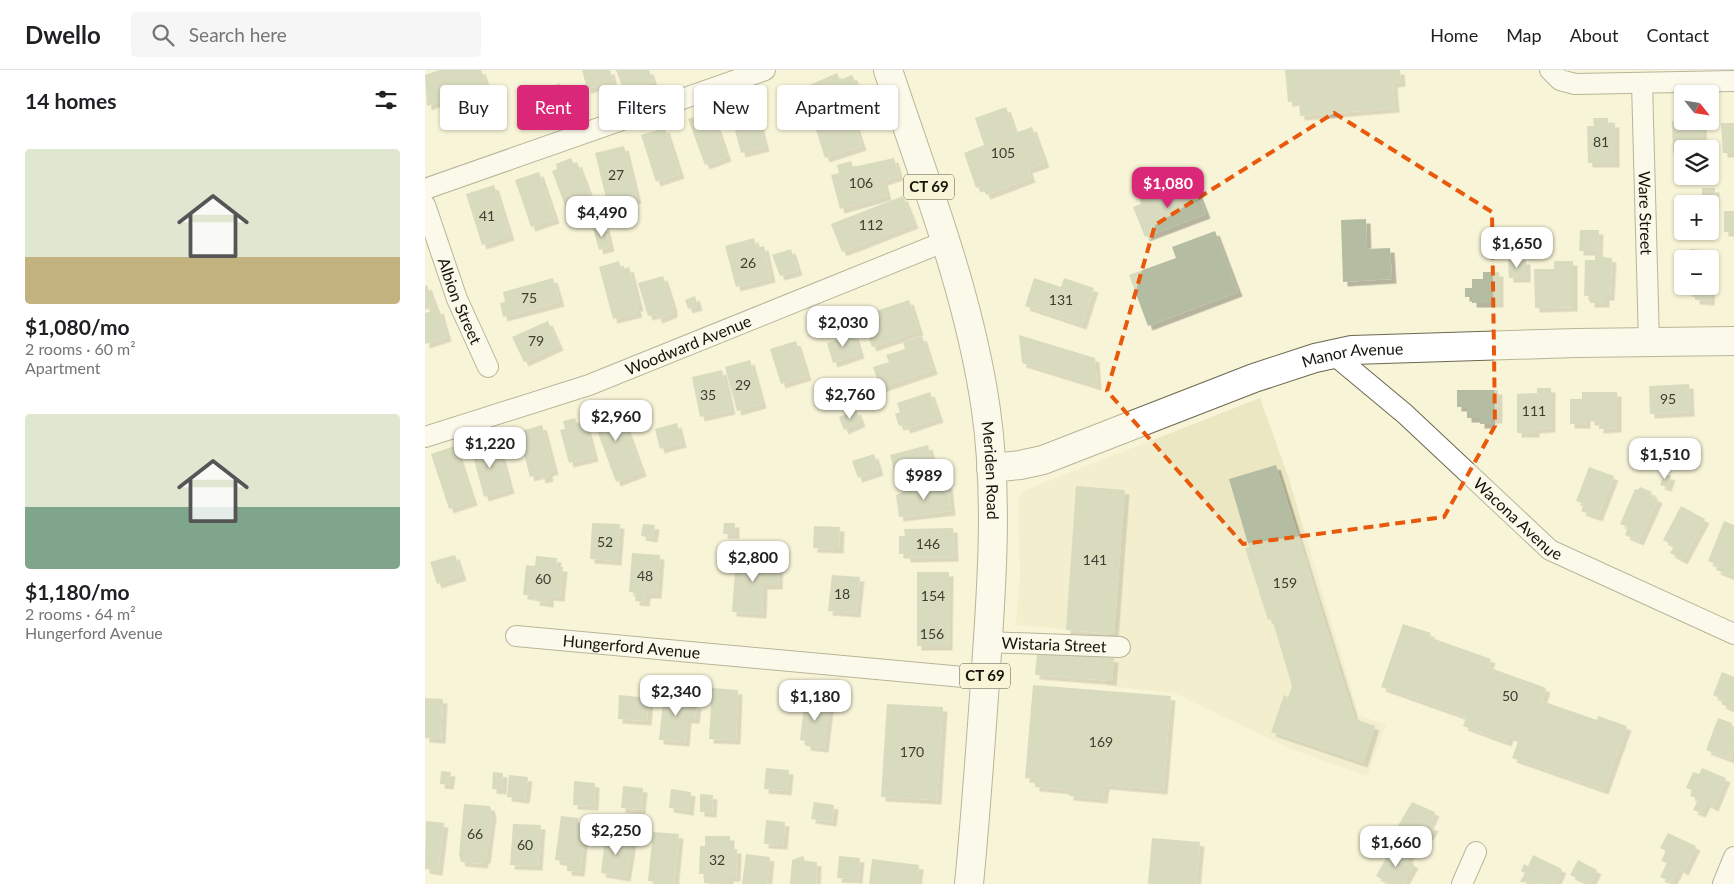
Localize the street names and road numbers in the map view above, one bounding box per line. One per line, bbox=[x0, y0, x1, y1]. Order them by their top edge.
street label: Ware Street bbox=[1635, 171, 1657, 255]
road number: CT 69 bbox=[904, 174, 954, 200]
street label: Albion Street bbox=[435, 255, 486, 347]
street label: Woodward Avenue bbox=[622, 311, 754, 378]
street label: Manor Avenue bbox=[1299, 338, 1403, 371]
street label: Meriden Road bbox=[979, 420, 1003, 520]
street label: Wacona Avenue bbox=[1470, 473, 1565, 563]
street label: Hungerford Avenue bbox=[562, 630, 701, 662]
street label: Wistaria Street bbox=[1001, 633, 1107, 655]
road number: CT 69 bbox=[960, 664, 1010, 688]

